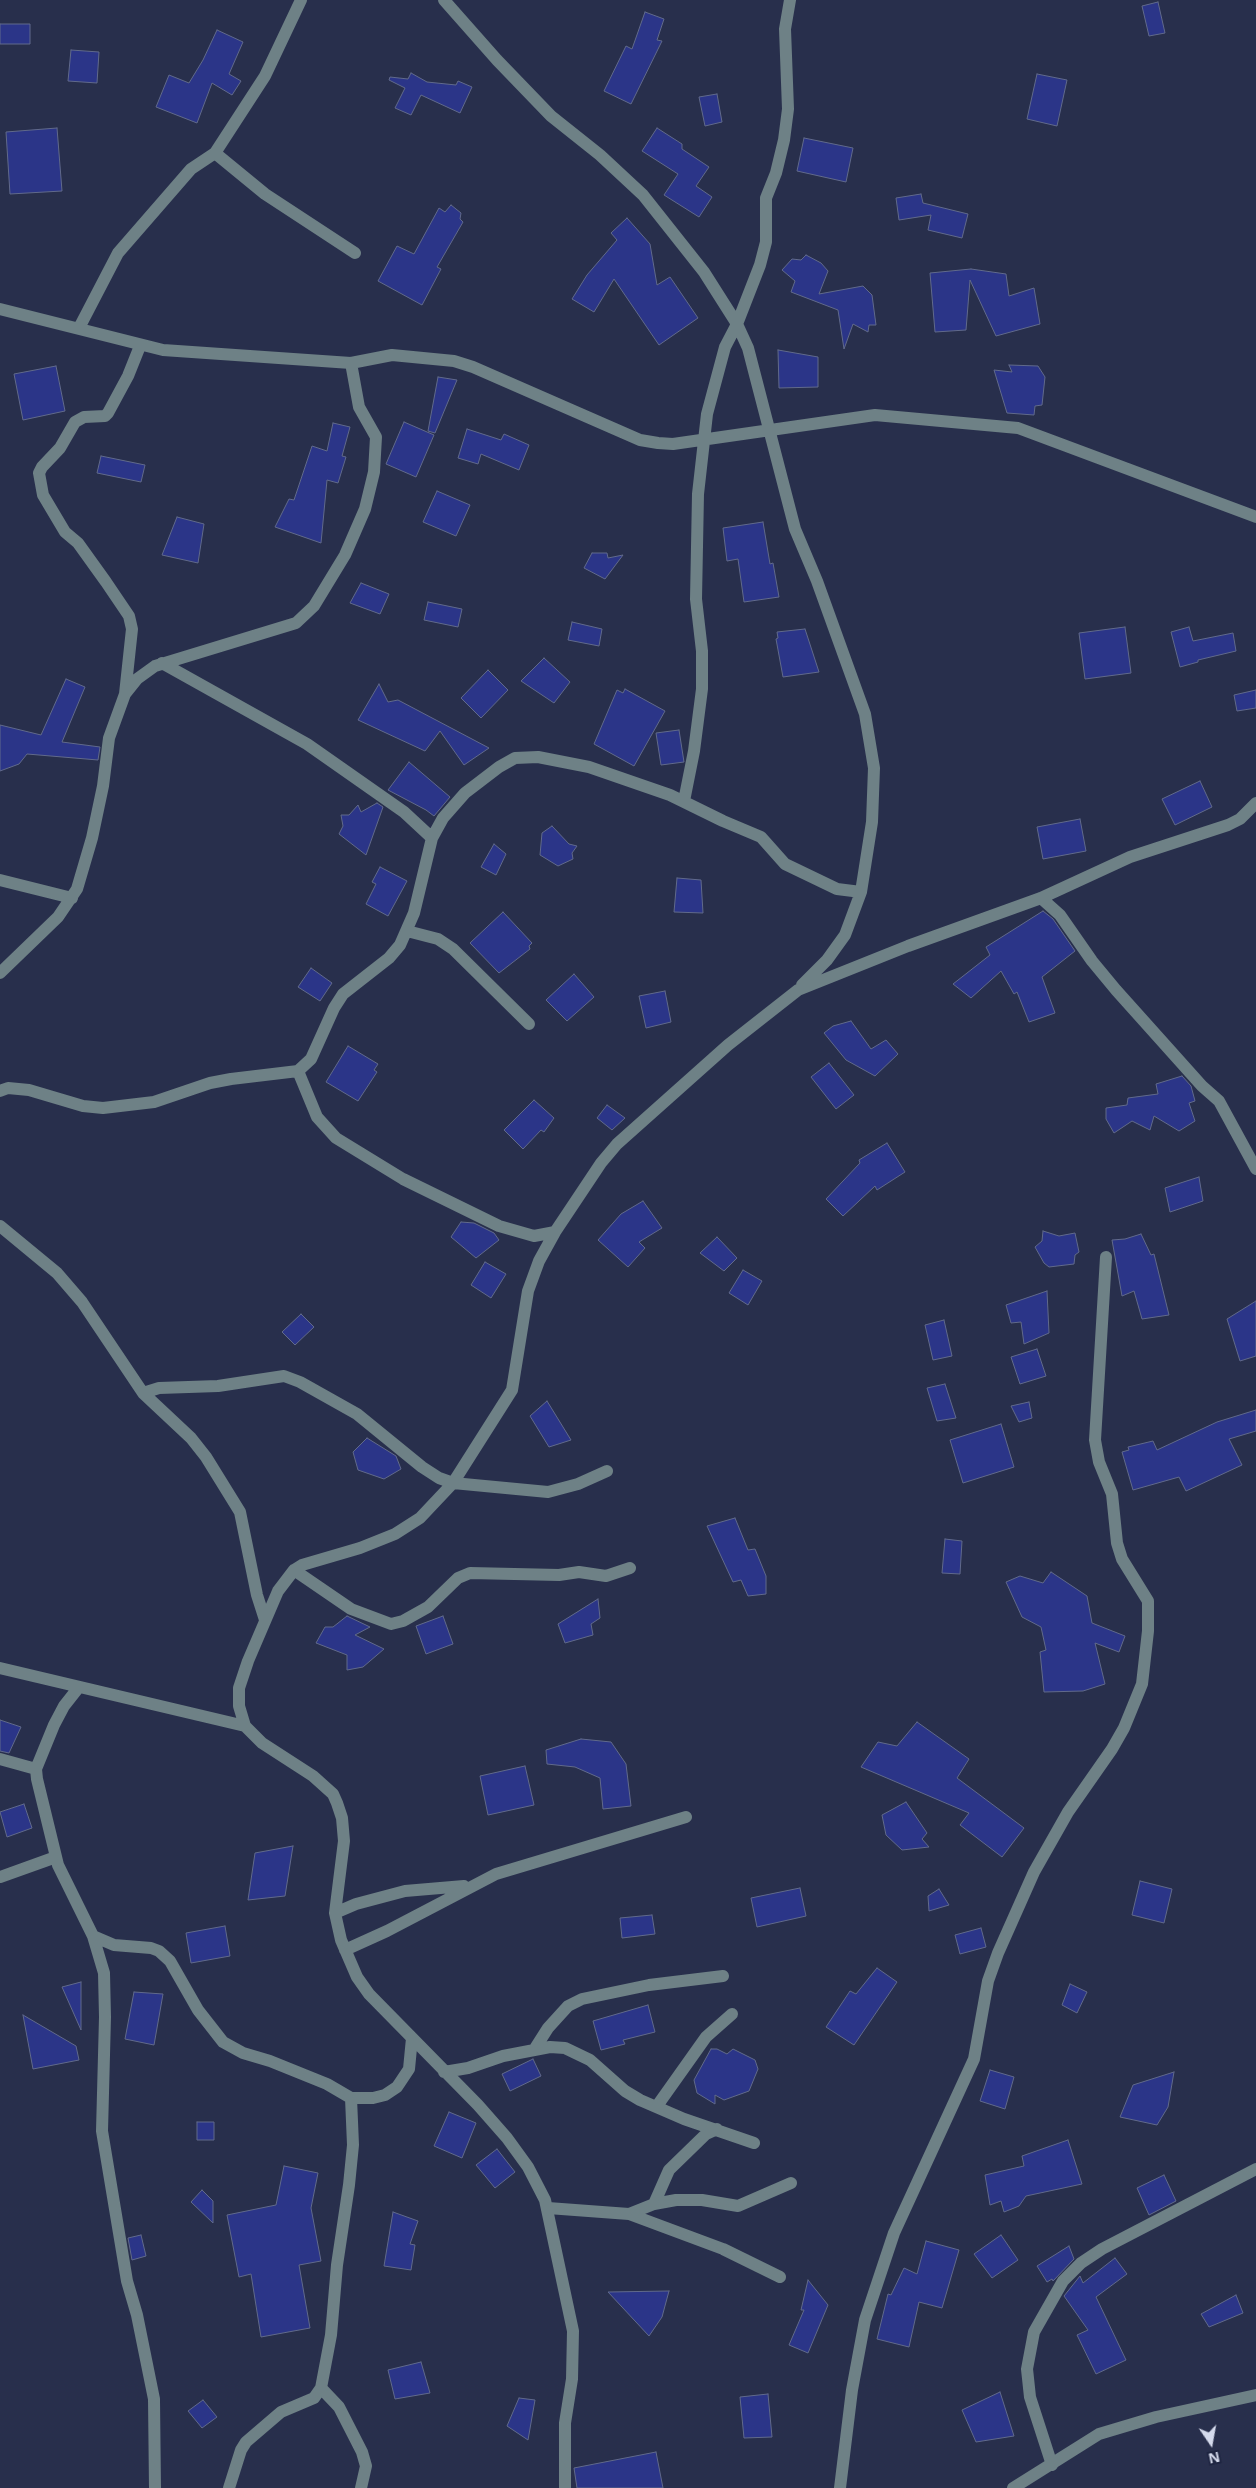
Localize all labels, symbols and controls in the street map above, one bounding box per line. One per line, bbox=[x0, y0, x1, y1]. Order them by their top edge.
north arrow bbox=[1186, 2418, 1236, 2468]
text: N bbox=[1207, 2448, 1222, 2469]

